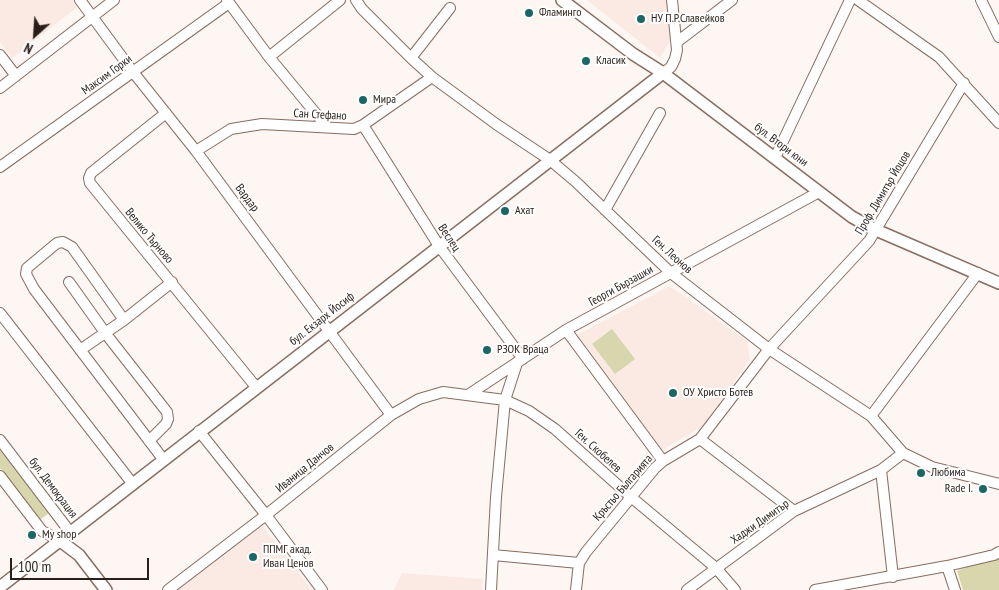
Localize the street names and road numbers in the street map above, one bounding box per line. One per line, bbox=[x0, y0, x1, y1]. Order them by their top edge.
street label: Максим Горки bbox=[79, 52, 135, 98]
street label: Сан Стефано bbox=[293, 106, 347, 124]
street label: бул. Втори юни bbox=[751, 120, 811, 170]
street label: Проф. Димитър Йоцов bbox=[852, 149, 914, 237]
street label: Вардар bbox=[232, 181, 262, 215]
street label: Велико Търново bbox=[122, 205, 176, 267]
street label: Веслец bbox=[435, 222, 463, 254]
street label: Ген. Леонов bbox=[649, 233, 695, 277]
street label: Георги Бързашки bbox=[586, 262, 656, 310]
street label: бул. Екзарх Йосиф bbox=[287, 289, 357, 349]
street label: Ген. Скобелев bbox=[572, 426, 624, 476]
street label: Иваница Данчов bbox=[273, 440, 337, 496]
street label: Кръстьо Българията bbox=[590, 452, 656, 524]
street label: бул. Демокрация bbox=[26, 455, 80, 521]
street label: Хаджи Димитър bbox=[728, 497, 792, 547]

